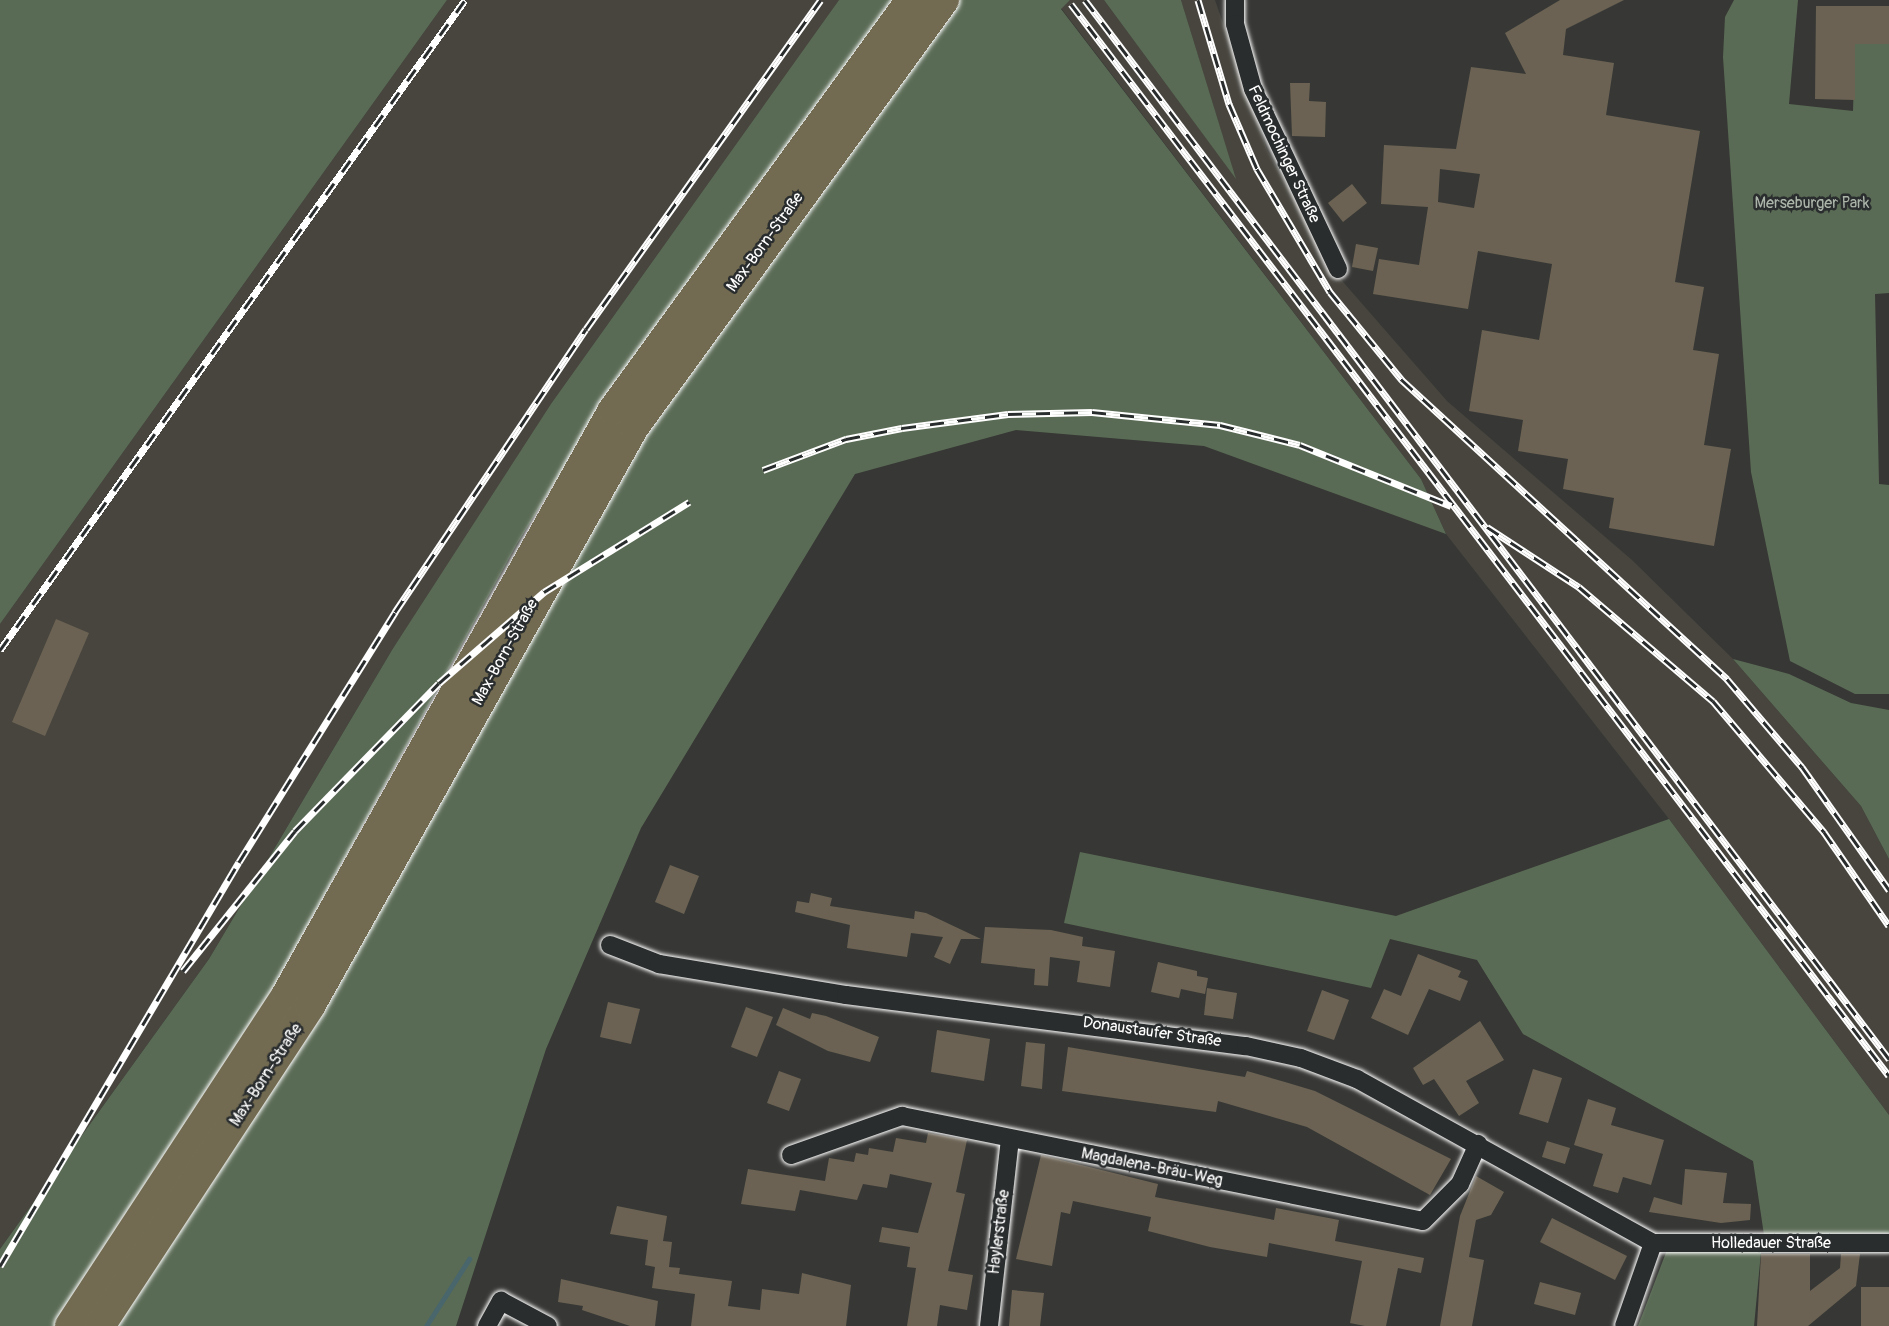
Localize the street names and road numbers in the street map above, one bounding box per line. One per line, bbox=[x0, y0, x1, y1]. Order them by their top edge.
street label: Feldmochinger Straße bbox=[1244, 82, 1324, 226]
street label: Max-Born-Straße bbox=[722, 188, 808, 296]
street label: Max-Born-Straße bbox=[468, 596, 542, 708]
street label: Donaustaufer Straße bbox=[1082, 1013, 1222, 1051]
street label: Max-Born-Straße bbox=[226, 1020, 306, 1130]
street label: Magdalena-Bräu-Weg bbox=[1080, 1144, 1224, 1190]
street label: Haylerstraße bbox=[984, 1189, 1014, 1275]
street label: Holledauer Straße bbox=[1711, 1233, 1831, 1253]

